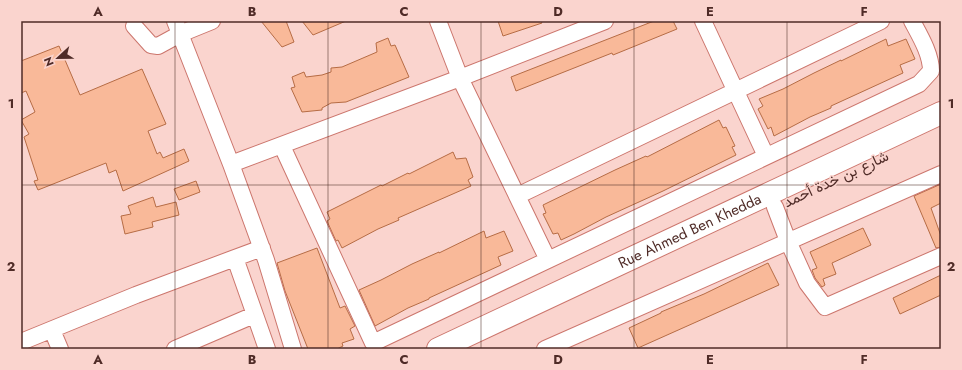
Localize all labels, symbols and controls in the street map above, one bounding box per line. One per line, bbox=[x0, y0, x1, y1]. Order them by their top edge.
text: A bbox=[92, 2, 103, 21]
text: B bbox=[248, 2, 257, 21]
text: C bbox=[399, 2, 409, 21]
text: D bbox=[553, 2, 563, 21]
text: E bbox=[706, 2, 714, 21]
text: F bbox=[860, 2, 868, 21]
north arrow bbox=[38, 38, 78, 78]
text: N bbox=[40, 55, 58, 69]
text: 1 bbox=[8, 94, 14, 113]
text: 1 bbox=[948, 94, 954, 113]
street label: شارع بن خدة أحمد bbox=[780, 145, 892, 213]
street label: Rue Ahmed Ben Khedda bbox=[614, 188, 765, 274]
text: 2 bbox=[7, 257, 15, 276]
text: 2 bbox=[947, 257, 955, 276]
text: A bbox=[92, 350, 103, 369]
text: B bbox=[248, 350, 257, 369]
text: C bbox=[399, 350, 409, 369]
text: D bbox=[553, 350, 563, 369]
text: E bbox=[706, 350, 714, 369]
text: F bbox=[860, 350, 868, 369]

